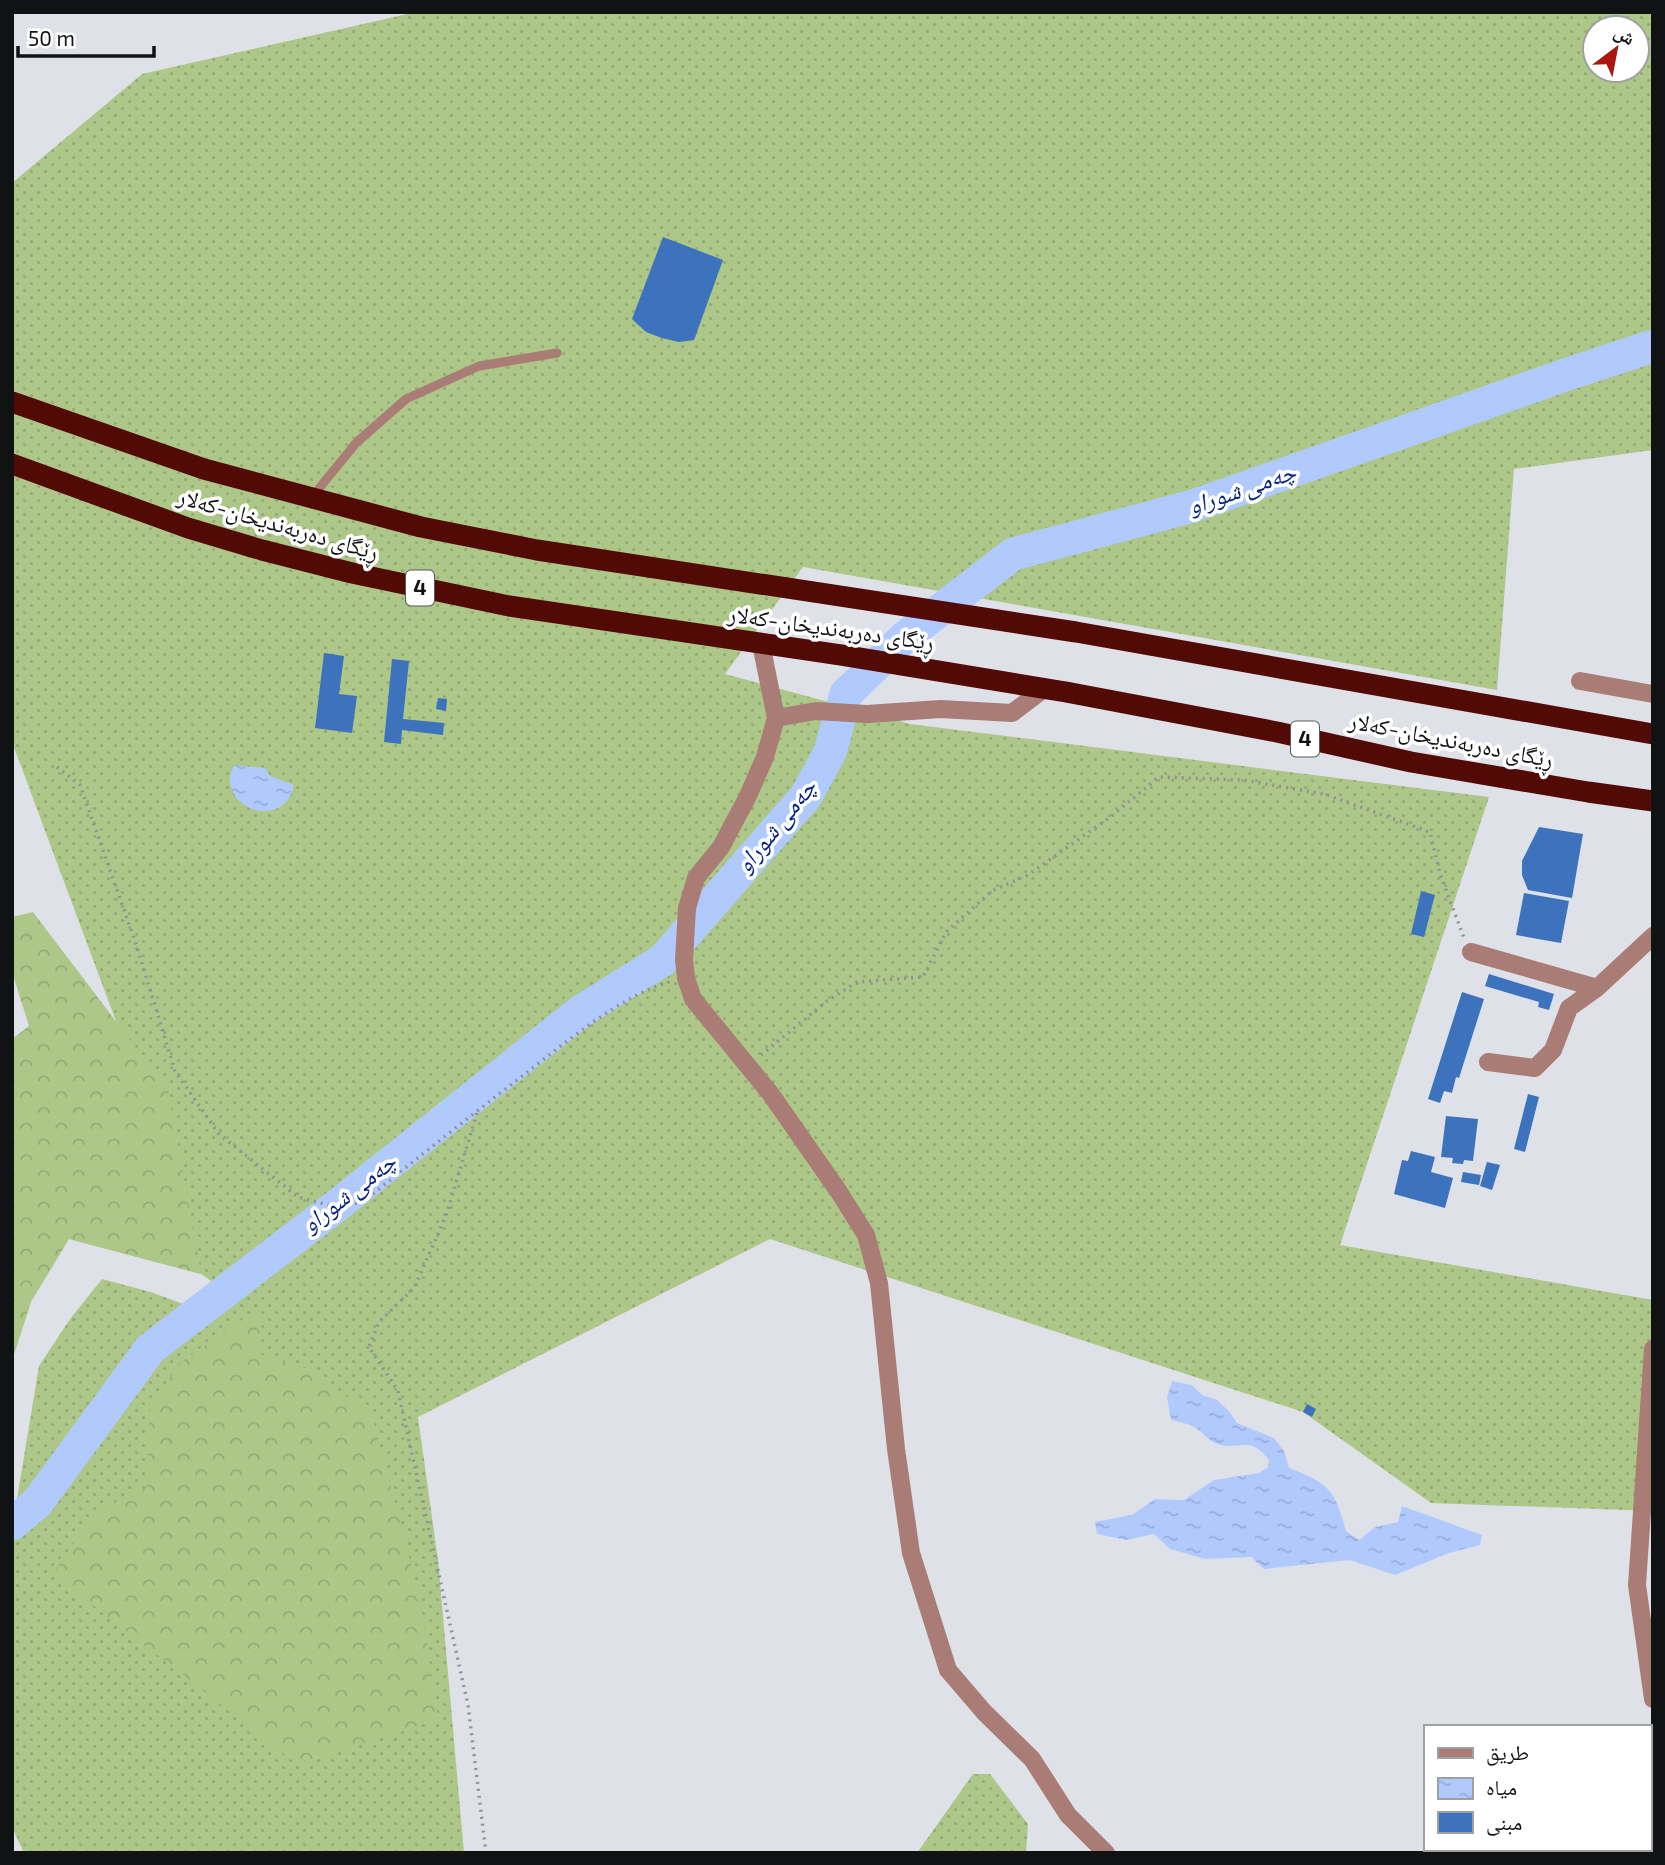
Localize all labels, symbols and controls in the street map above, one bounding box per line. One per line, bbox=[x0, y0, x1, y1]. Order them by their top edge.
scale bar bbox=[18, 14, 154, 58]
north arrow bbox=[1581, 14, 1651, 84]
text: ش bbox=[1610, 19, 1640, 50]
text: 50 m bbox=[28, 25, 75, 50]
water label: چەمی شوراو bbox=[1183, 455, 1301, 522]
street label: ڕێگای دەربەندیخان-کەلار bbox=[172, 481, 382, 570]
road number: 4 bbox=[406, 570, 434, 606]
street label: ڕێگای دەربەندیخان-کەلار bbox=[725, 599, 936, 660]
street label: ڕێگای دەربەندیخان-کەلار bbox=[1345, 705, 1556, 777]
road number: 4 bbox=[1291, 722, 1319, 756]
water label: چەمی شوراو bbox=[728, 772, 823, 880]
water label: چەمی شوراو bbox=[294, 1145, 403, 1240]
legend bbox=[1424, 1725, 1651, 1851]
text: طريق bbox=[1486, 1739, 1529, 1766]
text: مياه bbox=[1486, 1774, 1517, 1799]
text: مبنى bbox=[1486, 1809, 1522, 1836]

